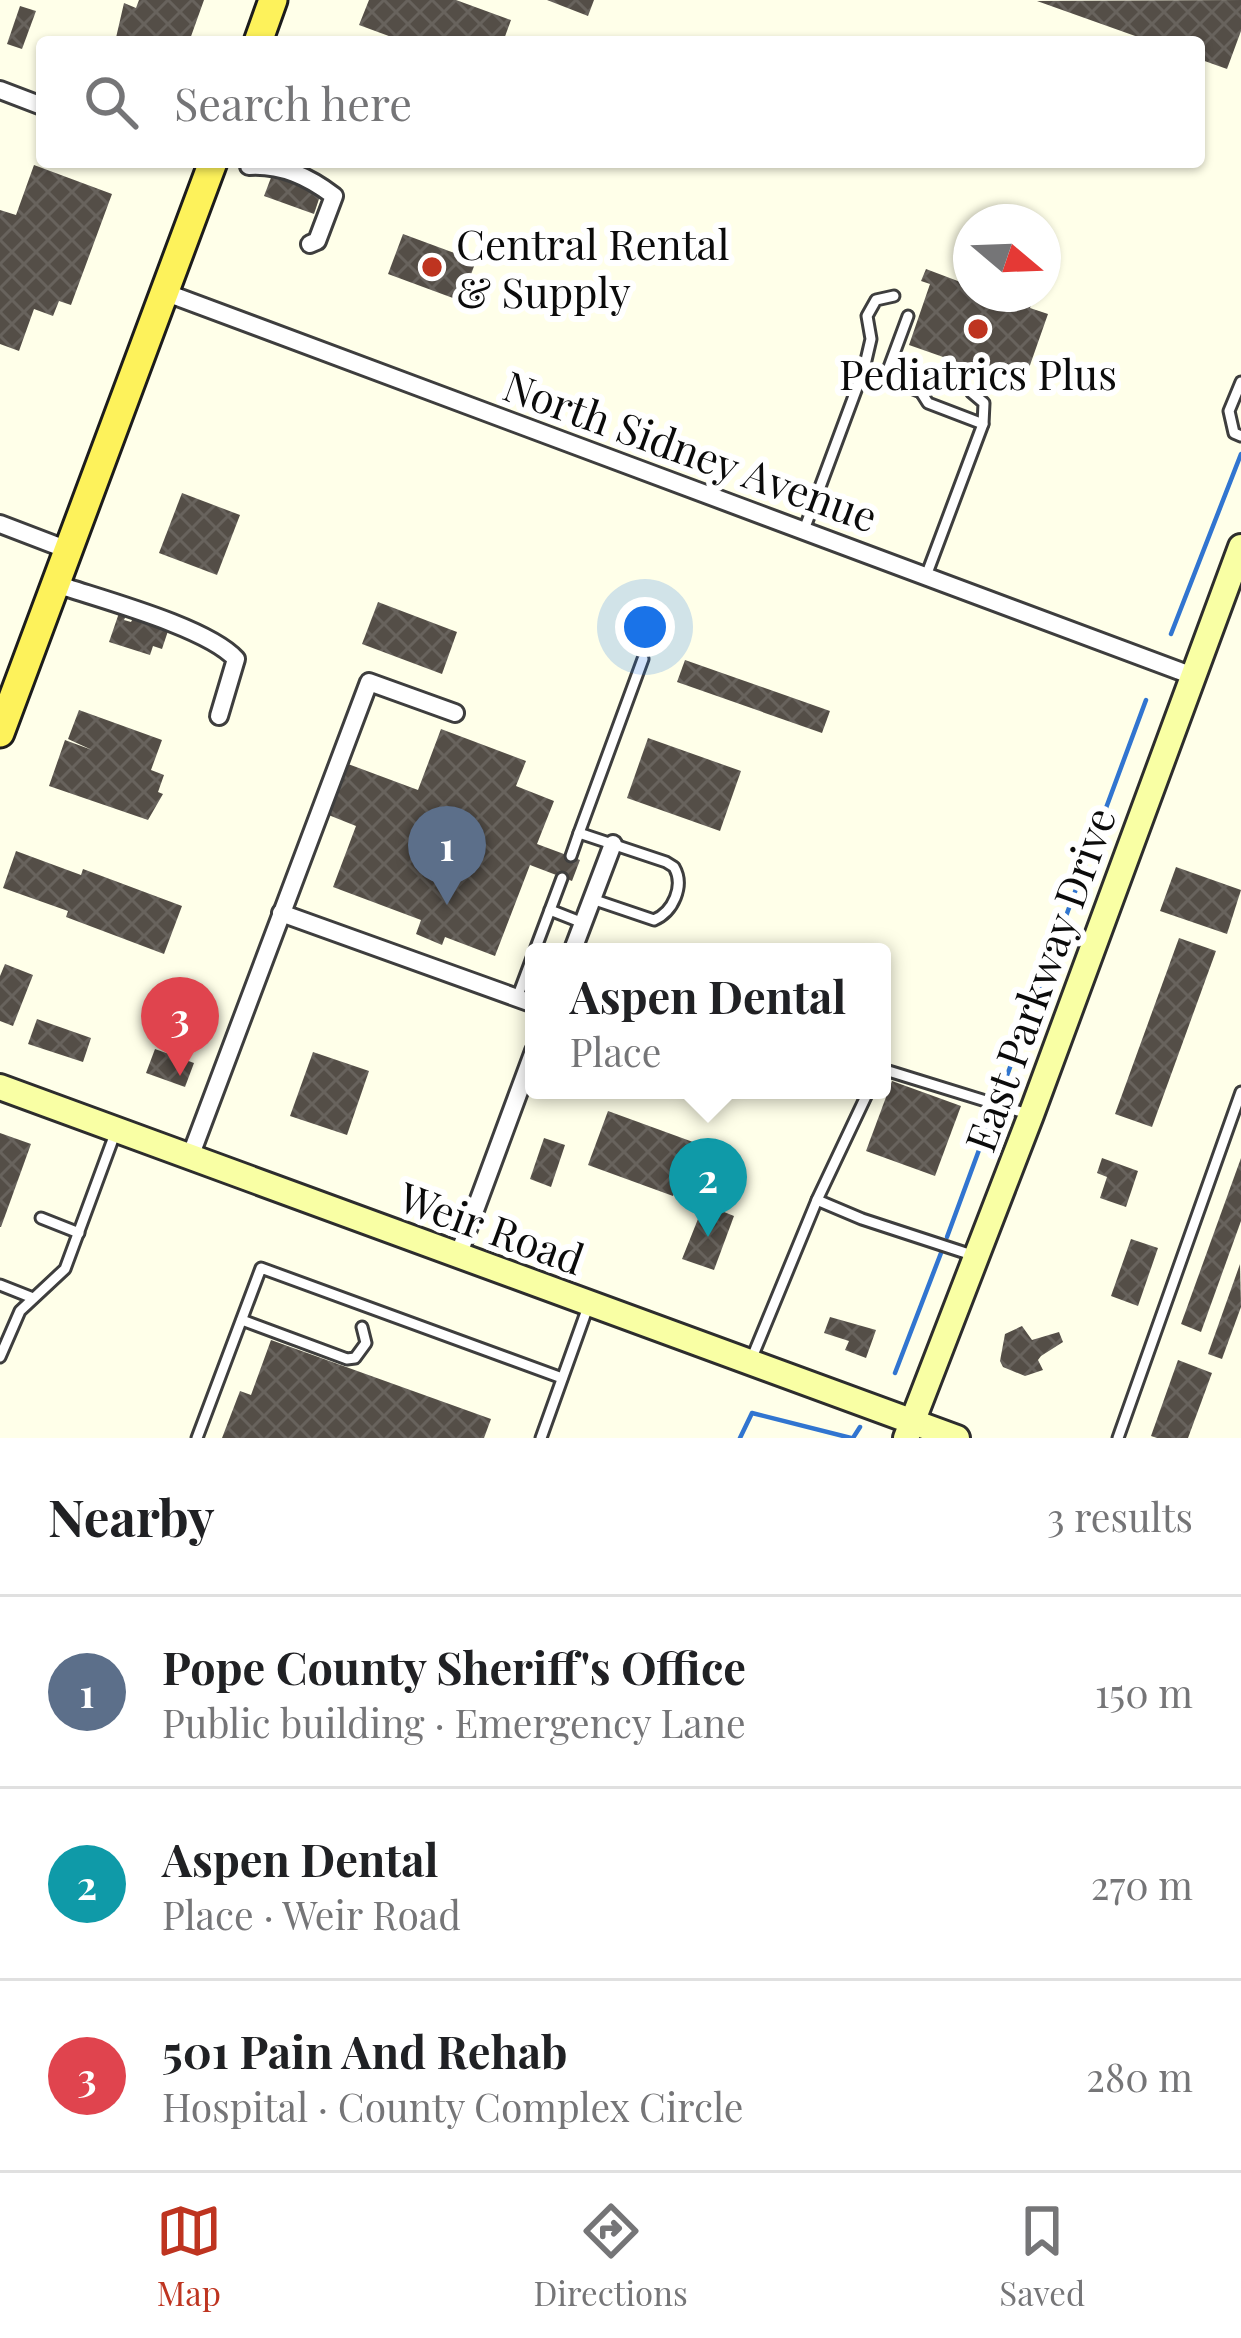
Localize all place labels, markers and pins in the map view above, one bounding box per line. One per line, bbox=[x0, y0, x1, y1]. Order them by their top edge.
place label: Central Rental & Supply bbox=[456, 215, 730, 319]
marker: Central Rental & Supply bbox=[419, 254, 445, 280]
marker: Pediatrics Plus bbox=[965, 316, 991, 342]
place label: Pediatrics Plus bbox=[839, 345, 1117, 401]
pin: 1 bbox=[408, 806, 486, 905]
pin: 3 bbox=[141, 977, 219, 1076]
pin: 2 bbox=[669, 1138, 747, 1237]

